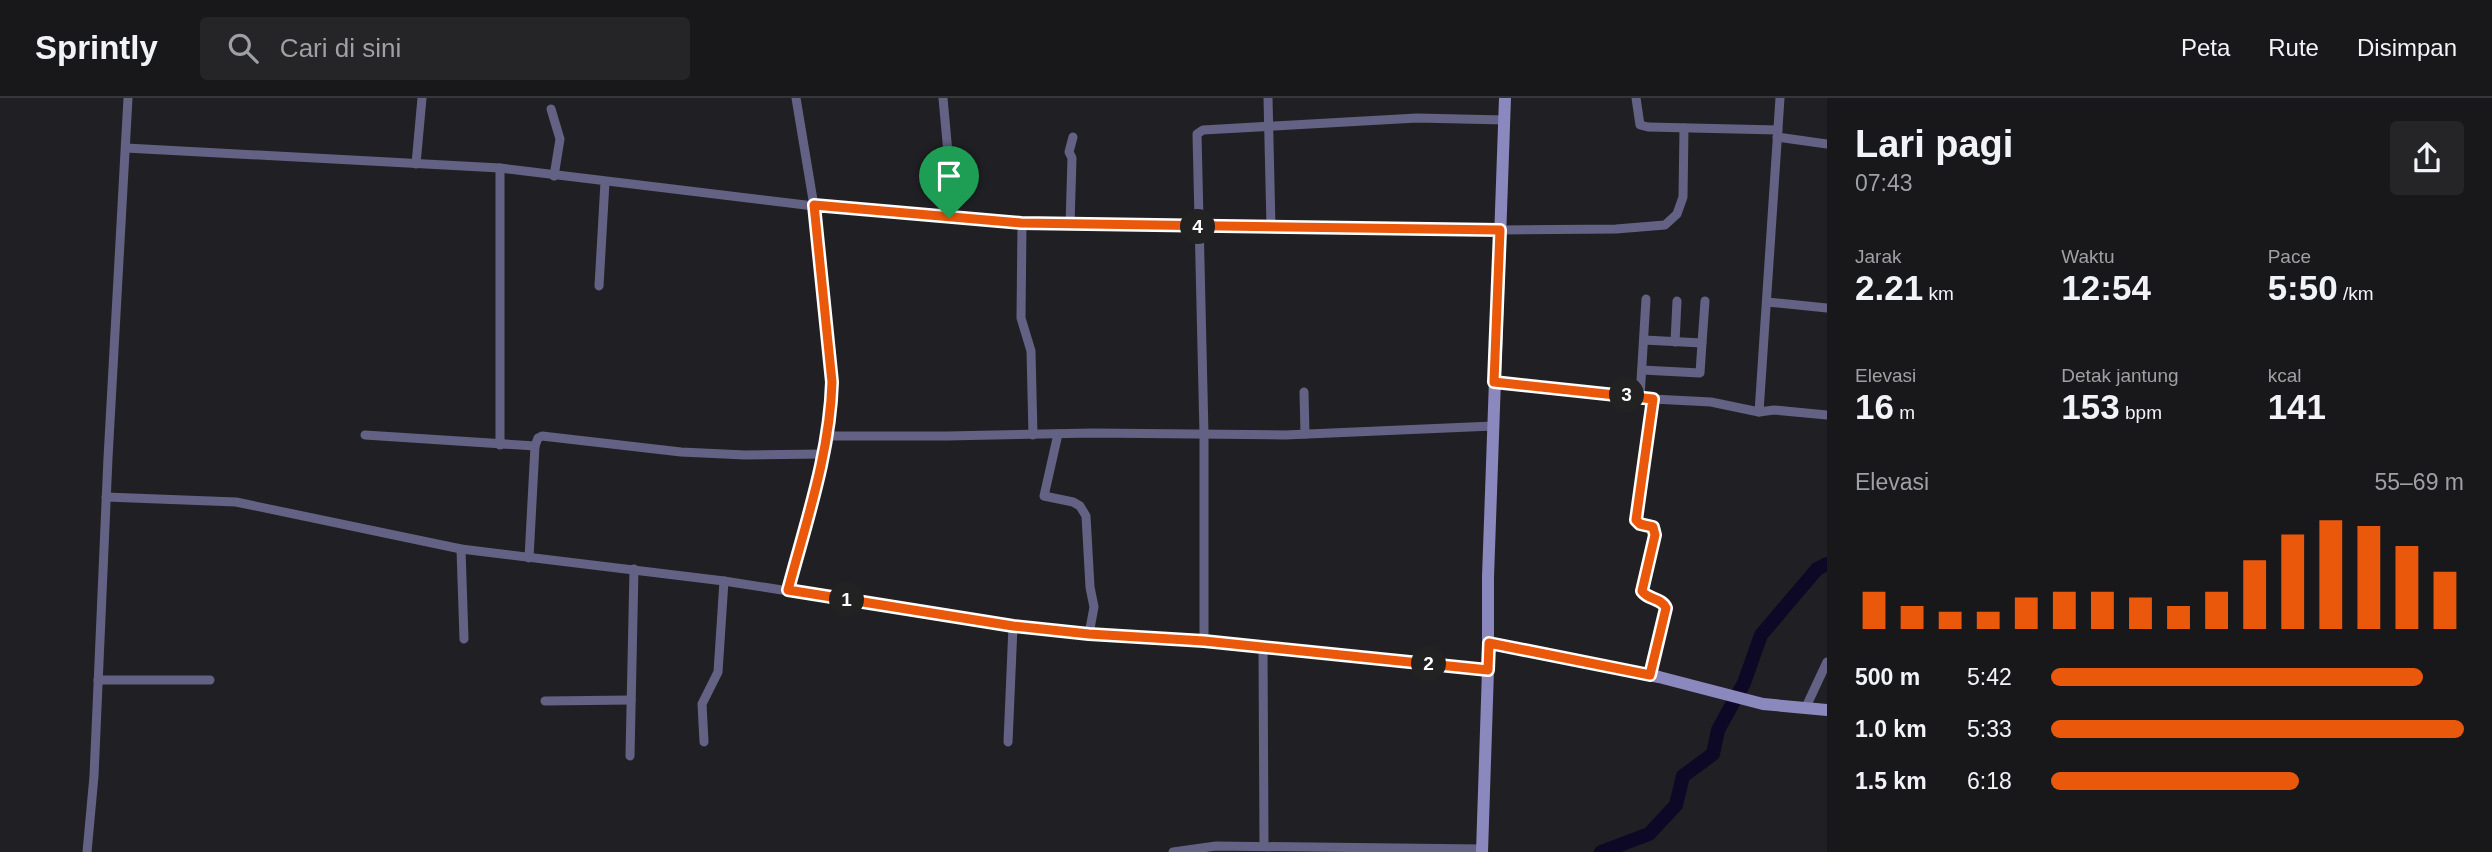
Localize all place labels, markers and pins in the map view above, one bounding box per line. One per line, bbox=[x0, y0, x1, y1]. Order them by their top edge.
pin bbox=[919, 146, 979, 218]
pin: 4 bbox=[1180, 209, 1216, 244]
pin: 3 bbox=[1610, 378, 1644, 412]
pin: 1 bbox=[830, 582, 864, 618]
pin: 2 bbox=[1412, 646, 1446, 682]

